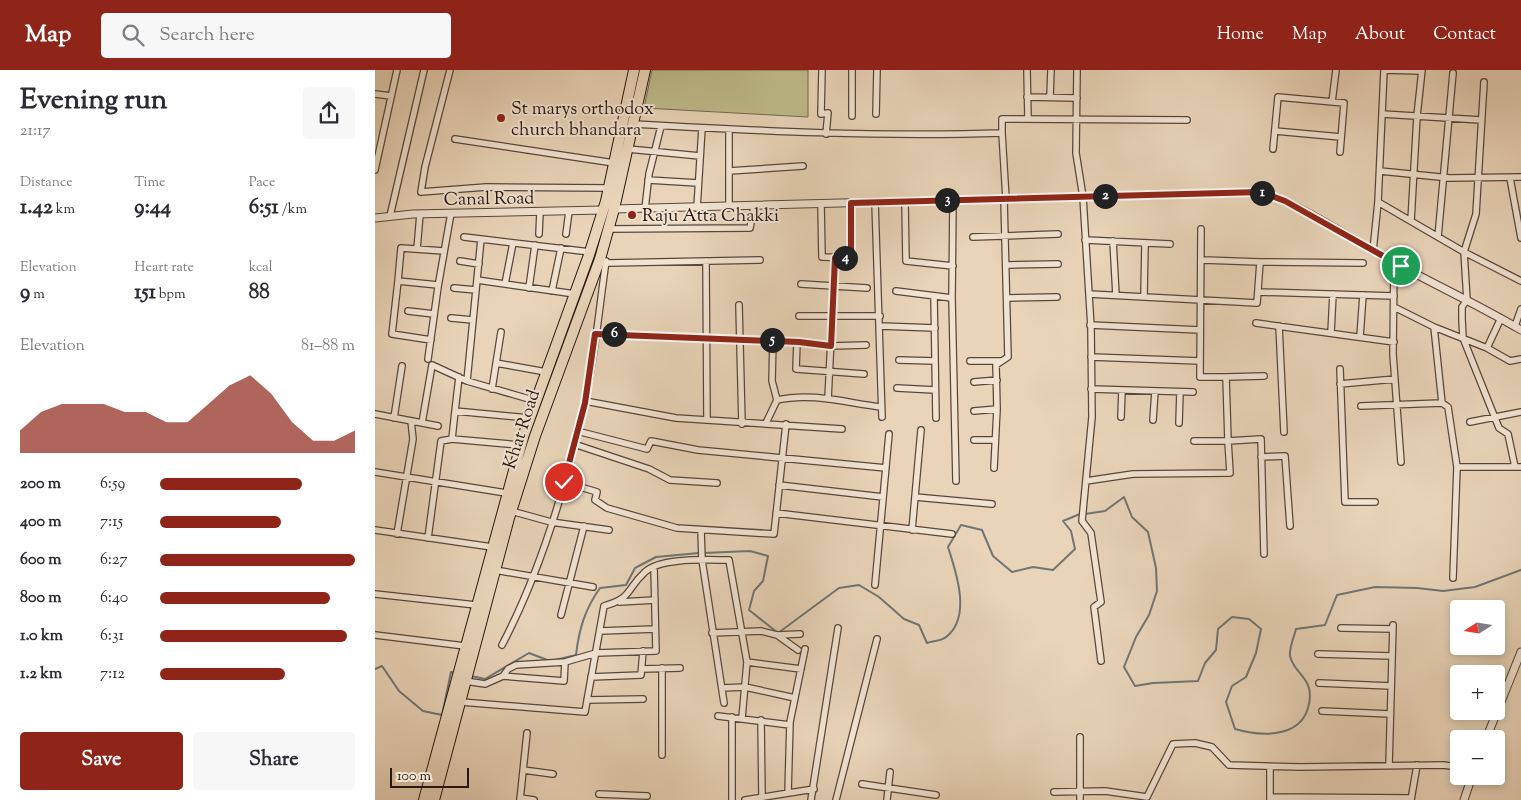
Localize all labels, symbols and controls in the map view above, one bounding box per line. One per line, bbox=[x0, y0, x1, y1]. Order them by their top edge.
search box bbox=[101, 13, 451, 58]
text: Map bbox=[25, 18, 71, 52]
icon: search bbox=[119, 21, 147, 49]
text: Search here bbox=[159, 22, 255, 49]
text: Home bbox=[1217, 22, 1264, 48]
text: Map bbox=[1292, 22, 1327, 48]
text: About bbox=[1355, 22, 1405, 48]
text: Contact bbox=[1433, 22, 1496, 48]
text: Evening run bbox=[20, 81, 167, 121]
button: share bbox=[303, 87, 355, 139]
place label: St marys orthodox church bhandara bbox=[511, 97, 654, 144]
marker: St marys orthodox church bhandara bbox=[495, 112, 507, 124]
text: 21:17 bbox=[20, 120, 51, 143]
text: Distance bbox=[20, 173, 73, 193]
text: Time bbox=[134, 173, 165, 193]
text: Pace bbox=[249, 173, 275, 193]
pin: 1 bbox=[1249, 180, 1275, 206]
text: 1 bbox=[1260, 183, 1265, 203]
pin: 2 bbox=[1093, 184, 1117, 208]
street label: Canal Road bbox=[443, 186, 535, 214]
text: 2 bbox=[1102, 186, 1109, 206]
pin: 3 bbox=[935, 188, 959, 212]
text: 3 bbox=[945, 190, 950, 210]
text: 1.42 bbox=[20, 193, 53, 223]
text: 9:44 bbox=[134, 193, 171, 223]
text: 6:51 bbox=[249, 193, 279, 223]
text: km bbox=[53, 200, 75, 220]
text: /km bbox=[279, 200, 307, 220]
place label: Raju Atta Chakki bbox=[642, 204, 779, 230]
marker: Raju Atta Chakki bbox=[626, 209, 638, 221]
pin bbox=[1380, 245, 1422, 287]
pin: 4 bbox=[833, 246, 857, 270]
text: 4 bbox=[842, 248, 849, 268]
icon: arrive bbox=[1387, 252, 1415, 280]
text: Elevation bbox=[20, 258, 77, 278]
text: Heart rate bbox=[134, 258, 194, 278]
text: kcal bbox=[249, 258, 273, 278]
text: 9 bbox=[20, 278, 30, 308]
text: 151 bbox=[134, 278, 156, 308]
text: 88 bbox=[249, 278, 270, 308]
text: m bbox=[30, 285, 45, 305]
text: bpm bbox=[156, 285, 186, 305]
pin: 6 bbox=[601, 322, 627, 346]
text: 6 bbox=[611, 324, 618, 344]
pin: 5 bbox=[759, 328, 785, 352]
text: 5 bbox=[770, 330, 775, 350]
text: Elevation bbox=[20, 335, 85, 358]
text: 81–88 m bbox=[301, 335, 355, 358]
street label: Khat Road bbox=[498, 387, 548, 473]
pin bbox=[543, 461, 585, 503]
icon: check bbox=[550, 468, 578, 496]
text: 200 m bbox=[20, 473, 61, 496]
text: 6:59 bbox=[100, 473, 125, 496]
text: 400 m bbox=[20, 511, 62, 534]
text: 7:15 bbox=[100, 511, 123, 534]
text: 600 m bbox=[20, 549, 62, 572]
text: 6:27 bbox=[100, 549, 127, 572]
text: 800 m bbox=[20, 587, 62, 610]
text: 6:40 bbox=[100, 587, 128, 610]
north arrow bbox=[1450, 600, 1505, 655]
map controls bbox=[1450, 600, 1505, 785]
text: 1.0 km bbox=[20, 625, 63, 648]
text: 6:31 bbox=[100, 625, 124, 648]
text: 1.2 km bbox=[20, 663, 62, 686]
text: 7:12 bbox=[100, 663, 125, 686]
button: + bbox=[1450, 665, 1505, 720]
button: − bbox=[1450, 730, 1505, 785]
button: Save bbox=[20, 732, 183, 790]
button: Share bbox=[193, 732, 355, 790]
scale bar bbox=[390, 765, 469, 788]
text: 100 m bbox=[397, 767, 431, 787]

